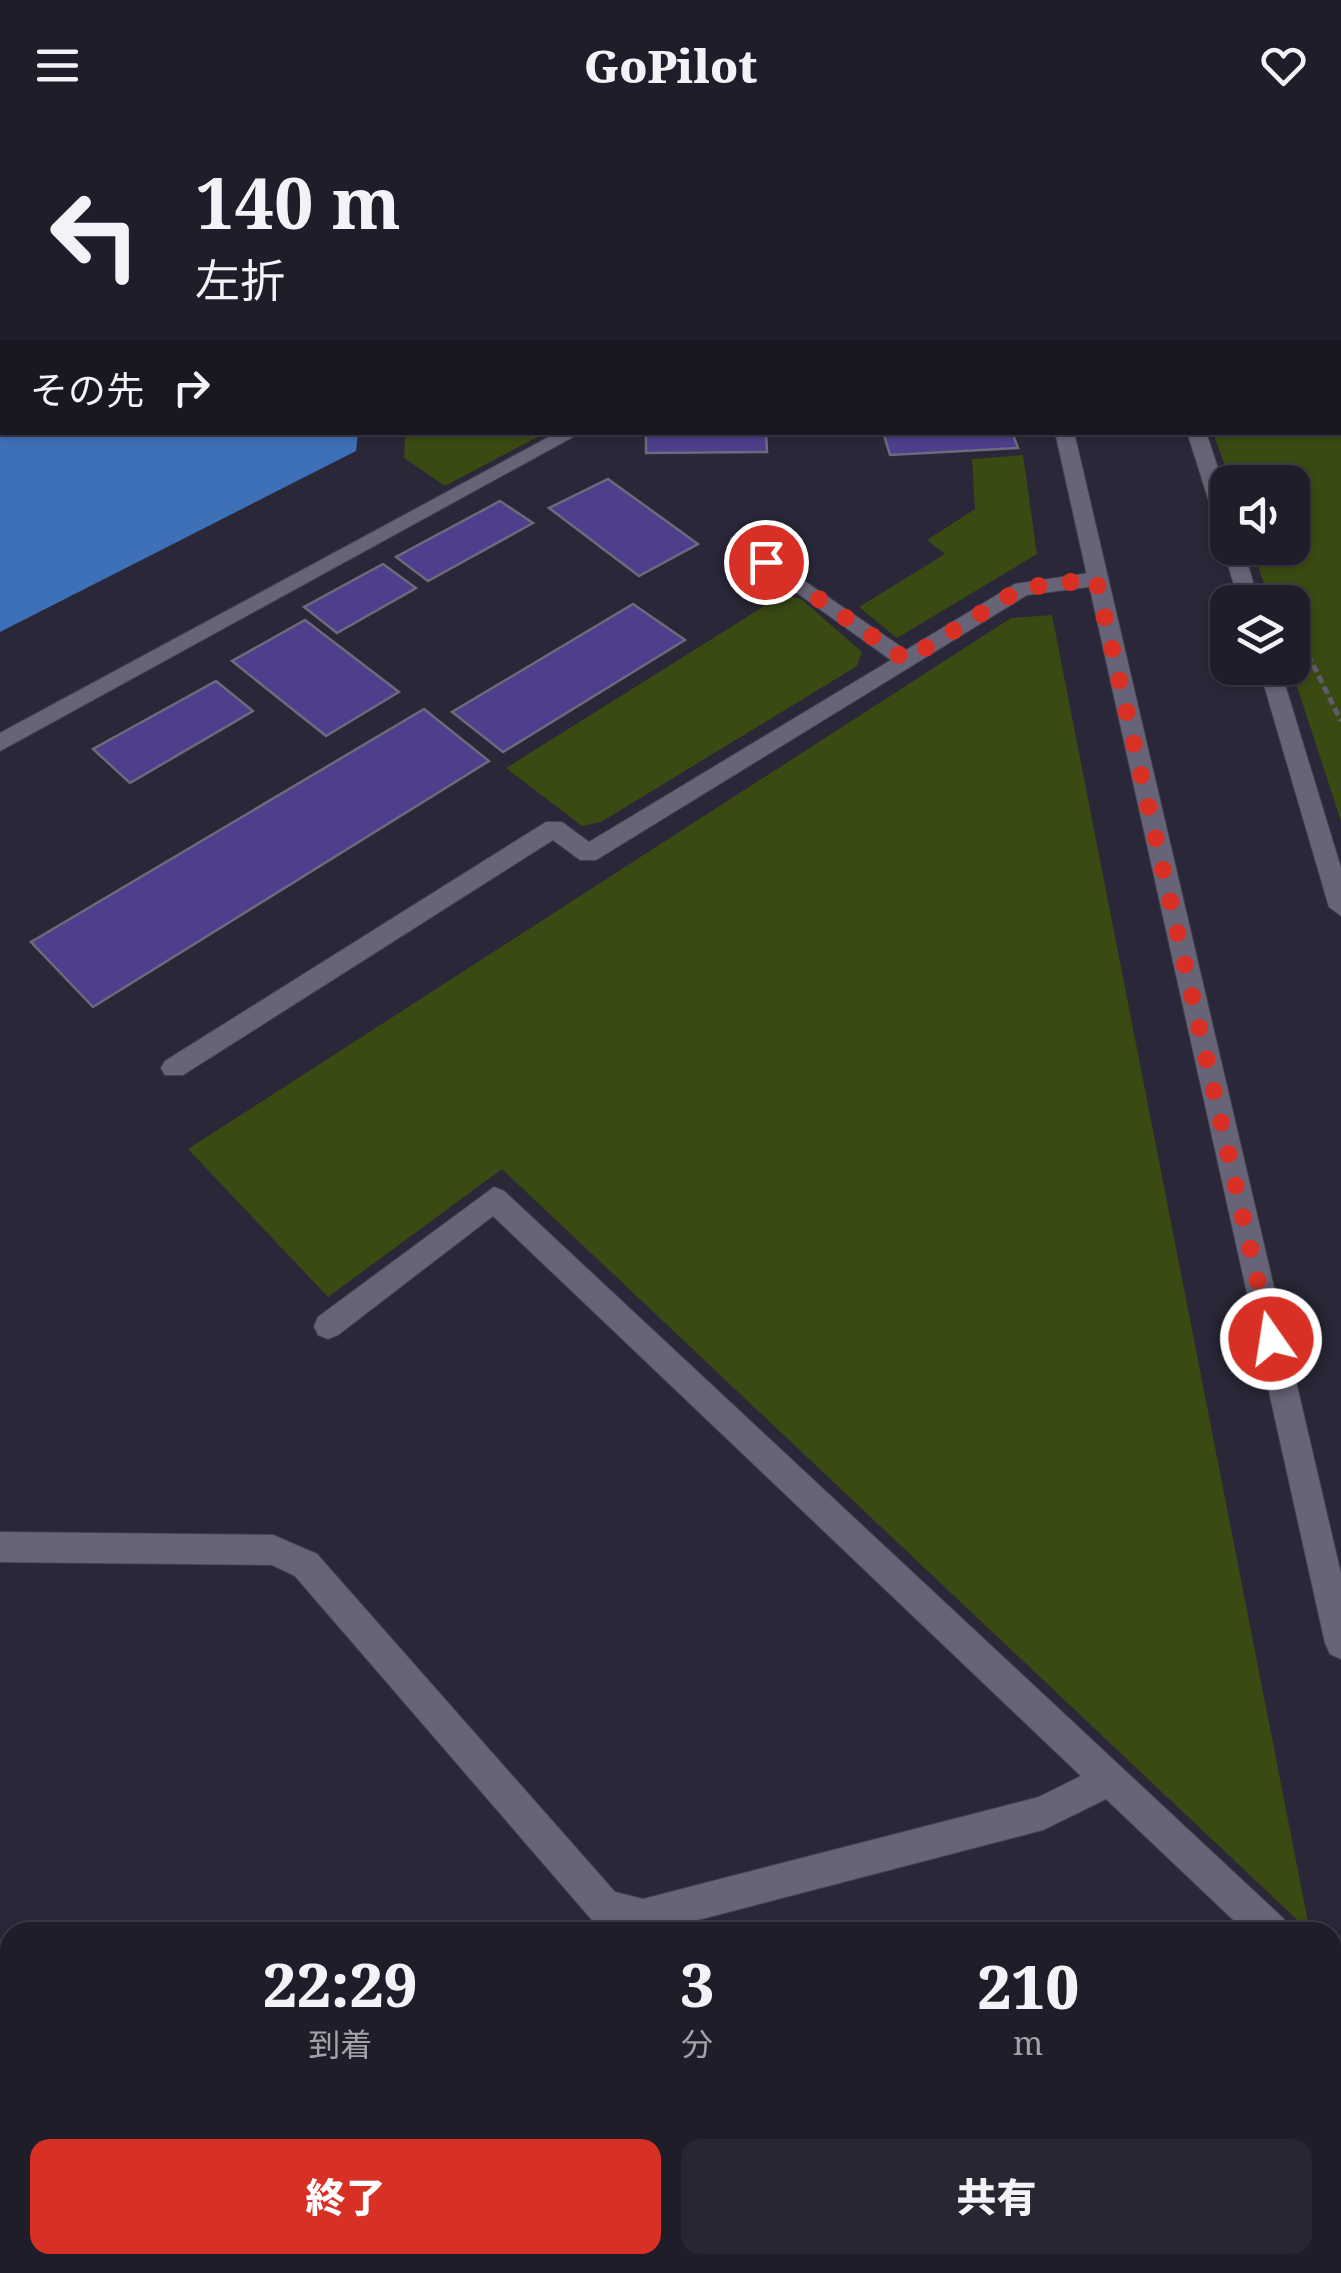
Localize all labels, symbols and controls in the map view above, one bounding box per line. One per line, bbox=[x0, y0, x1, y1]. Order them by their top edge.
text: GoPilot bbox=[584, 35, 757, 96]
icon: menu bbox=[30, 38, 85, 93]
icon: heart bbox=[1256, 38, 1311, 93]
text: 140 m bbox=[195, 154, 401, 250]
icon: left bbox=[30, 170, 160, 300]
text: 左折 bbox=[195, 249, 285, 310]
icon: right bbox=[164, 360, 219, 415]
text: その先 bbox=[30, 363, 144, 415]
map controls bbox=[1210, 465, 1310, 685]
button: sound bbox=[1210, 465, 1310, 565]
pin bbox=[724, 520, 809, 605]
icon: arrive bbox=[739, 535, 794, 590]
button: layers bbox=[1210, 585, 1310, 685]
position arrow bbox=[1219, 1287, 1323, 1391]
text: 22:29 bbox=[263, 1943, 418, 2025]
text: 3 bbox=[680, 1943, 714, 2025]
text: 210 bbox=[977, 1945, 1079, 2027]
text: m bbox=[1013, 2021, 1043, 2064]
text: 到着 bbox=[308, 2022, 372, 2065]
text: 分 bbox=[681, 2022, 713, 2065]
button: 終了 bbox=[30, 2139, 661, 2254]
button: 共有 bbox=[681, 2139, 1312, 2254]

